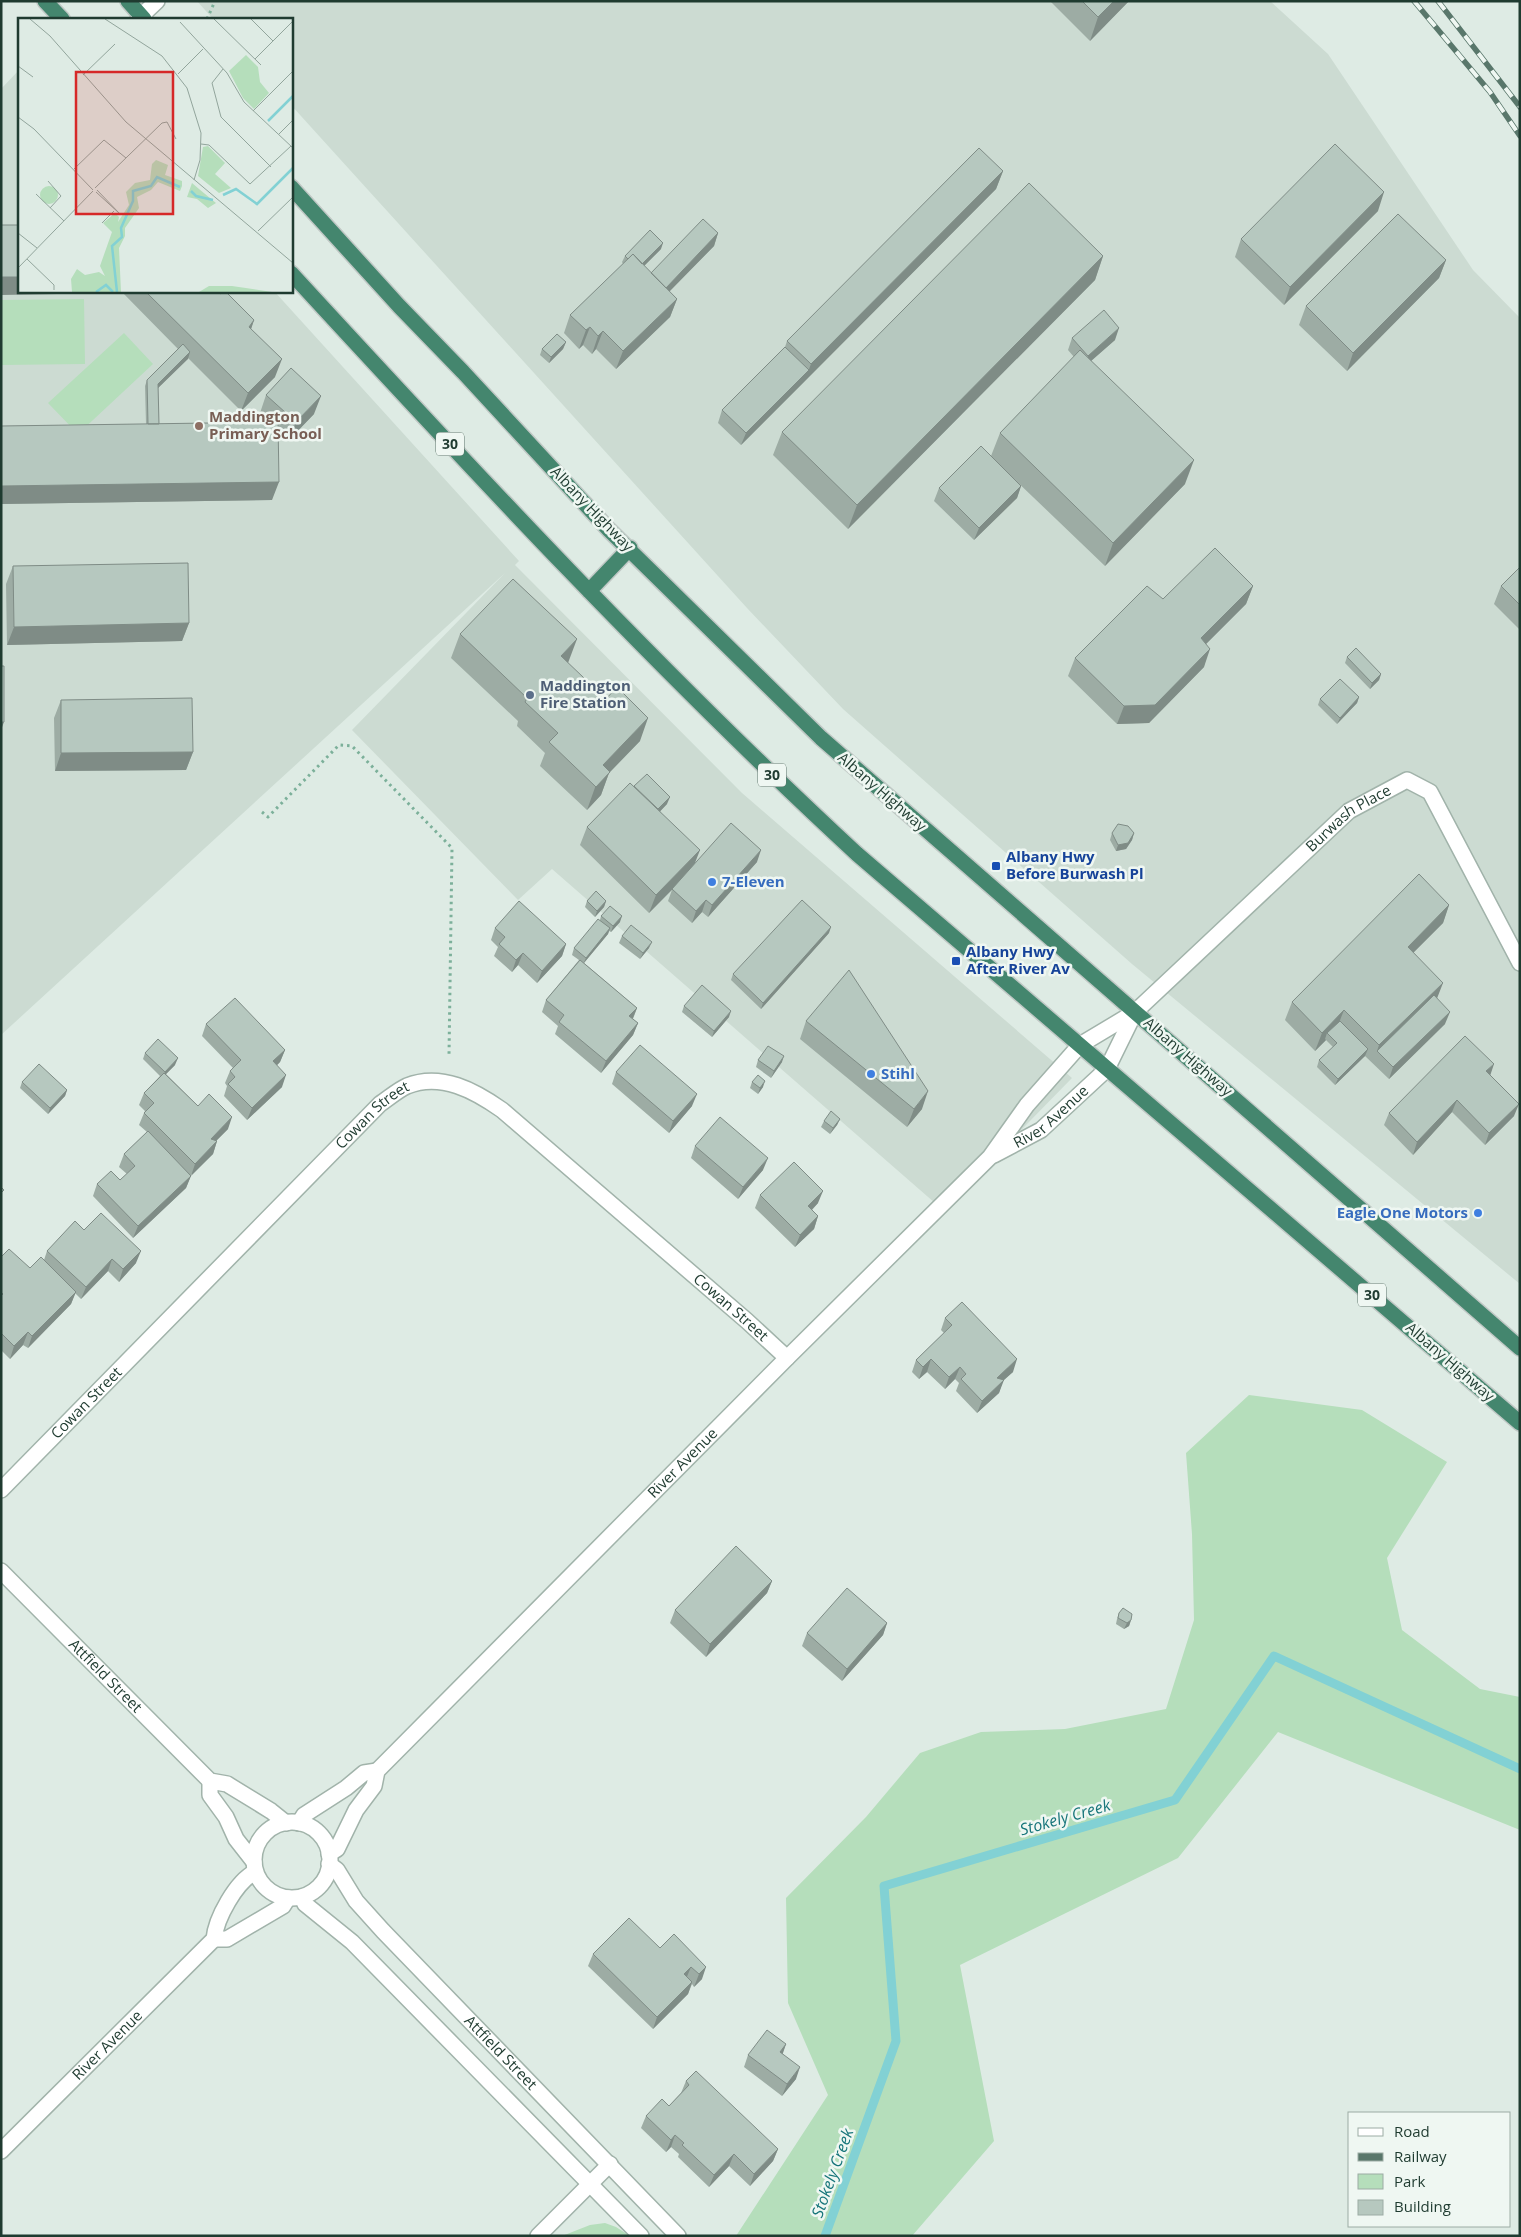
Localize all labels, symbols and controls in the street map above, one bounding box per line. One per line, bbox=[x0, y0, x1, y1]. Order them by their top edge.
inset map bbox=[18, 18, 292, 292]
place label: Maddington Primary School bbox=[209, 406, 322, 443]
marker: Maddington Primary School bbox=[193, 420, 205, 432]
road number: 30 bbox=[436, 432, 464, 456]
street label: Albany Highway bbox=[547, 461, 639, 556]
place label: Maddington Fire Station bbox=[540, 675, 631, 712]
marker: Maddington Fire Station bbox=[524, 689, 536, 701]
street label: Albany Highway bbox=[834, 747, 931, 836]
road number: 30 bbox=[758, 764, 786, 786]
street label: Burwash Place bbox=[1301, 779, 1394, 856]
place label: Albany Hwy Before Burwash Pl bbox=[1006, 846, 1143, 883]
marker: Albany Hwy Before Burwash Pl bbox=[990, 860, 1002, 872]
place label: 7-Eleven bbox=[722, 871, 785, 891]
marker: 7-Eleven bbox=[706, 876, 718, 888]
place label: Albany Hwy After River Av bbox=[966, 941, 1070, 978]
marker: Albany Hwy After River Av bbox=[950, 955, 962, 967]
street label: Albany Highway bbox=[1140, 1012, 1237, 1101]
place label: Stihl bbox=[881, 1063, 915, 1083]
marker: Stihl bbox=[865, 1068, 877, 1080]
street label: Cowan Street bbox=[330, 1075, 412, 1153]
street label: River Avenue bbox=[1009, 1080, 1092, 1152]
place label: Eagle One Motors bbox=[1337, 1202, 1468, 1222]
marker: Eagle One Motors bbox=[1472, 1207, 1484, 1219]
street label: Cowan Street bbox=[690, 1268, 773, 1345]
road number: 30 bbox=[1358, 1284, 1386, 1306]
street label: Albany Highway bbox=[1402, 1317, 1499, 1406]
street label: Cowan Street bbox=[46, 1362, 126, 1443]
street label: River Avenue bbox=[643, 1423, 721, 1502]
street label: Attfield Street bbox=[65, 1634, 147, 1716]
water label: Stokely Creek bbox=[1017, 1793, 1114, 1840]
street label: River Avenue bbox=[67, 2005, 146, 2084]
street label: Attfield Street bbox=[461, 2010, 542, 2094]
legend bbox=[1348, 2112, 1511, 2227]
text: Road bbox=[1394, 2121, 1430, 2141]
water label: Stokely Creek bbox=[806, 2124, 859, 2221]
text: Railway bbox=[1394, 2146, 1447, 2166]
text: Park bbox=[1394, 2171, 1425, 2191]
text: Building bbox=[1394, 2196, 1451, 2216]

